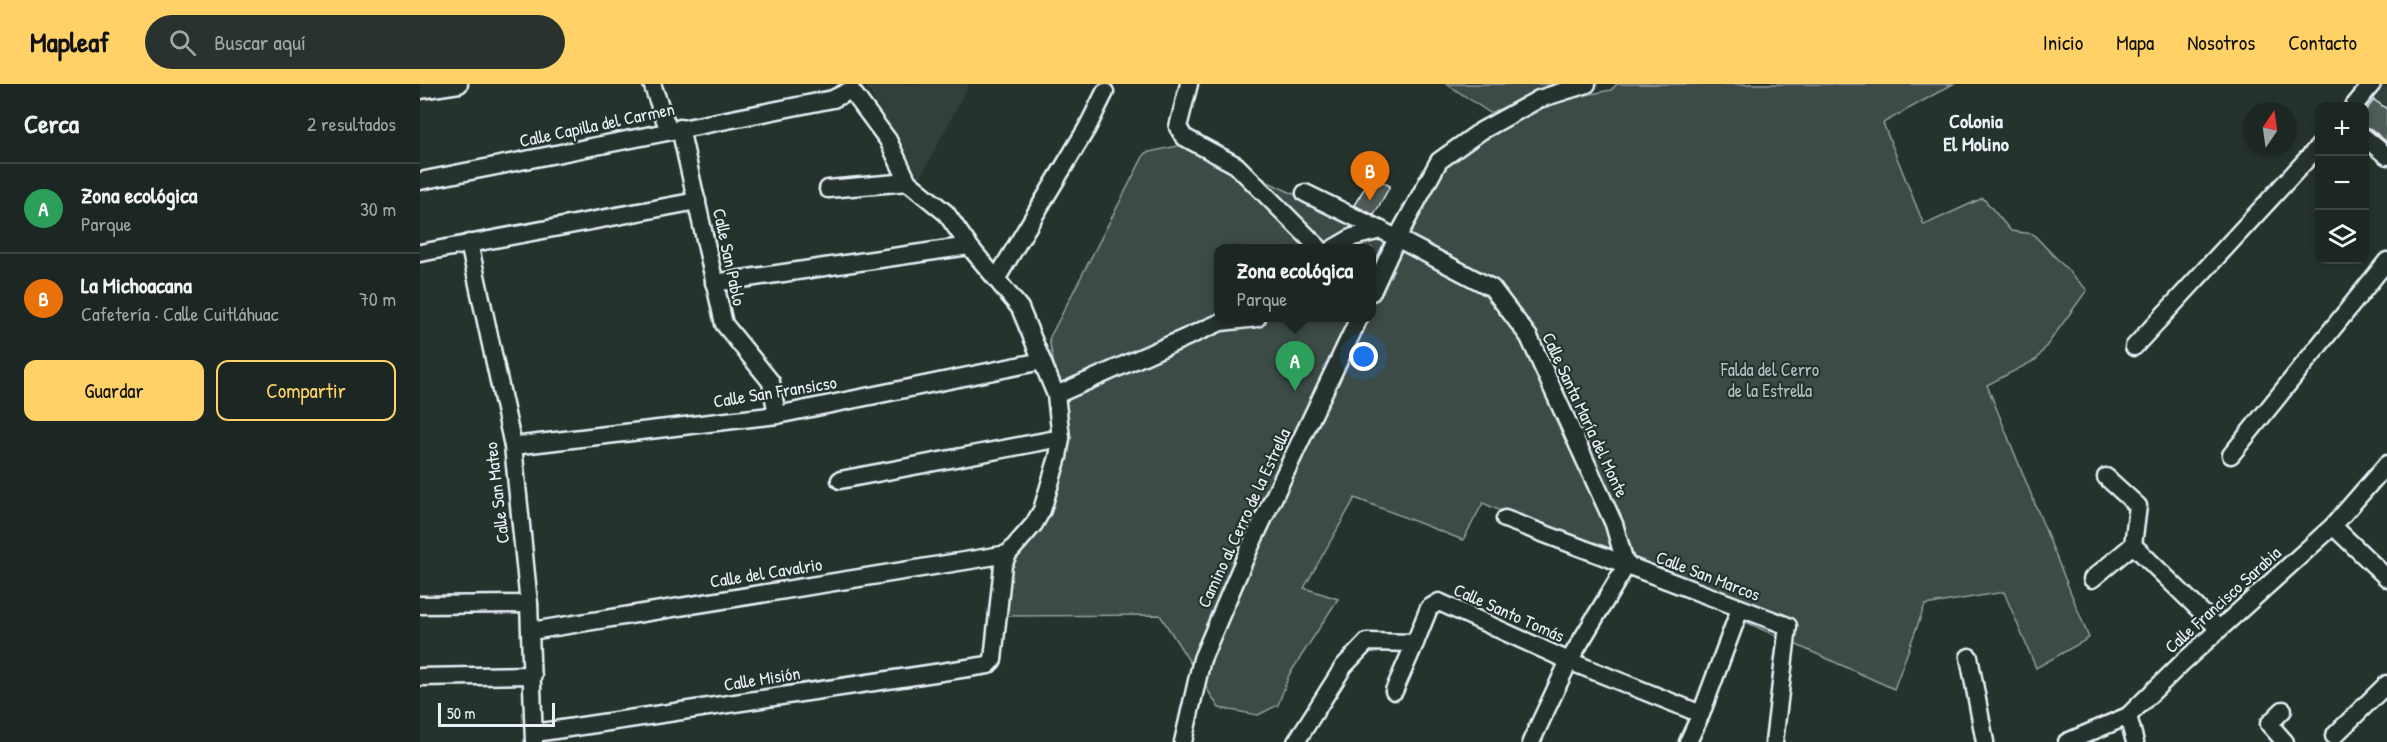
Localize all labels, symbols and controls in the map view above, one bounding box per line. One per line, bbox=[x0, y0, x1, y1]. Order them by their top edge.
search box bbox=[145, 15, 565, 69]
text: Mapleaf bbox=[30, 23, 109, 61]
icon: search bbox=[166, 26, 199, 59]
text: Buscar aquí bbox=[214, 27, 306, 57]
text: Inicio bbox=[2043, 28, 2083, 57]
text: Mapa bbox=[2116, 28, 2154, 57]
text: Nosotros bbox=[2187, 28, 2255, 57]
text: Contacto bbox=[2288, 28, 2357, 57]
street label: Calle Capilla del Carmen bbox=[517, 96, 677, 153]
north arrow bbox=[2243, 102, 2297, 156]
map controls bbox=[2315, 102, 2369, 264]
button: + bbox=[2315, 102, 2369, 156]
text: Cerca bbox=[24, 106, 79, 141]
district label: Colonia El Molino bbox=[1943, 107, 2009, 157]
text: 2 resultados bbox=[307, 110, 396, 137]
pin: B bbox=[1350, 152, 1390, 201]
button: − bbox=[2315, 156, 2369, 210]
text: Zona ecológica bbox=[81, 180, 197, 210]
text: A bbox=[39, 195, 48, 222]
text: 30 m bbox=[360, 195, 396, 222]
street label: Calle San Pablo bbox=[707, 206, 752, 308]
text: Parque bbox=[81, 210, 131, 237]
button: layers bbox=[2315, 210, 2369, 264]
popup bbox=[1214, 244, 1376, 322]
text: Zona ecológica bbox=[1237, 255, 1353, 285]
text: La Michoacana bbox=[81, 270, 192, 300]
text: B bbox=[38, 285, 49, 312]
text: 70 m bbox=[359, 285, 396, 312]
text: Parque bbox=[1237, 285, 1287, 312]
text: Cafetería · Calle Cuitláhuac bbox=[81, 300, 278, 327]
street label: Calle Santa María del Monte bbox=[1536, 328, 1635, 501]
pin: A bbox=[1276, 342, 1314, 391]
your location bbox=[1349, 342, 1378, 371]
park label: Falda del Cerro de la Estrella bbox=[1720, 357, 1819, 403]
button: Guardar bbox=[24, 360, 204, 421]
button: Compartir bbox=[216, 360, 396, 421]
street label: Calle San Fransicso bbox=[711, 369, 838, 414]
street label: Camino al Cerro de la Estrella bbox=[1191, 424, 1296, 612]
street label: Calle San Mateo bbox=[478, 441, 515, 545]
street label: Calle Francisco Sarabia bbox=[2159, 540, 2286, 659]
street label: Calle San Marcos bbox=[1653, 544, 1764, 607]
street label: Calle del Cavalrio bbox=[708, 551, 824, 594]
street label: Calle Santo Tomás bbox=[1450, 577, 1569, 648]
street label: Calle Misión bbox=[722, 660, 802, 697]
scale bar bbox=[438, 700, 555, 728]
text: 50 m bbox=[447, 702, 476, 724]

